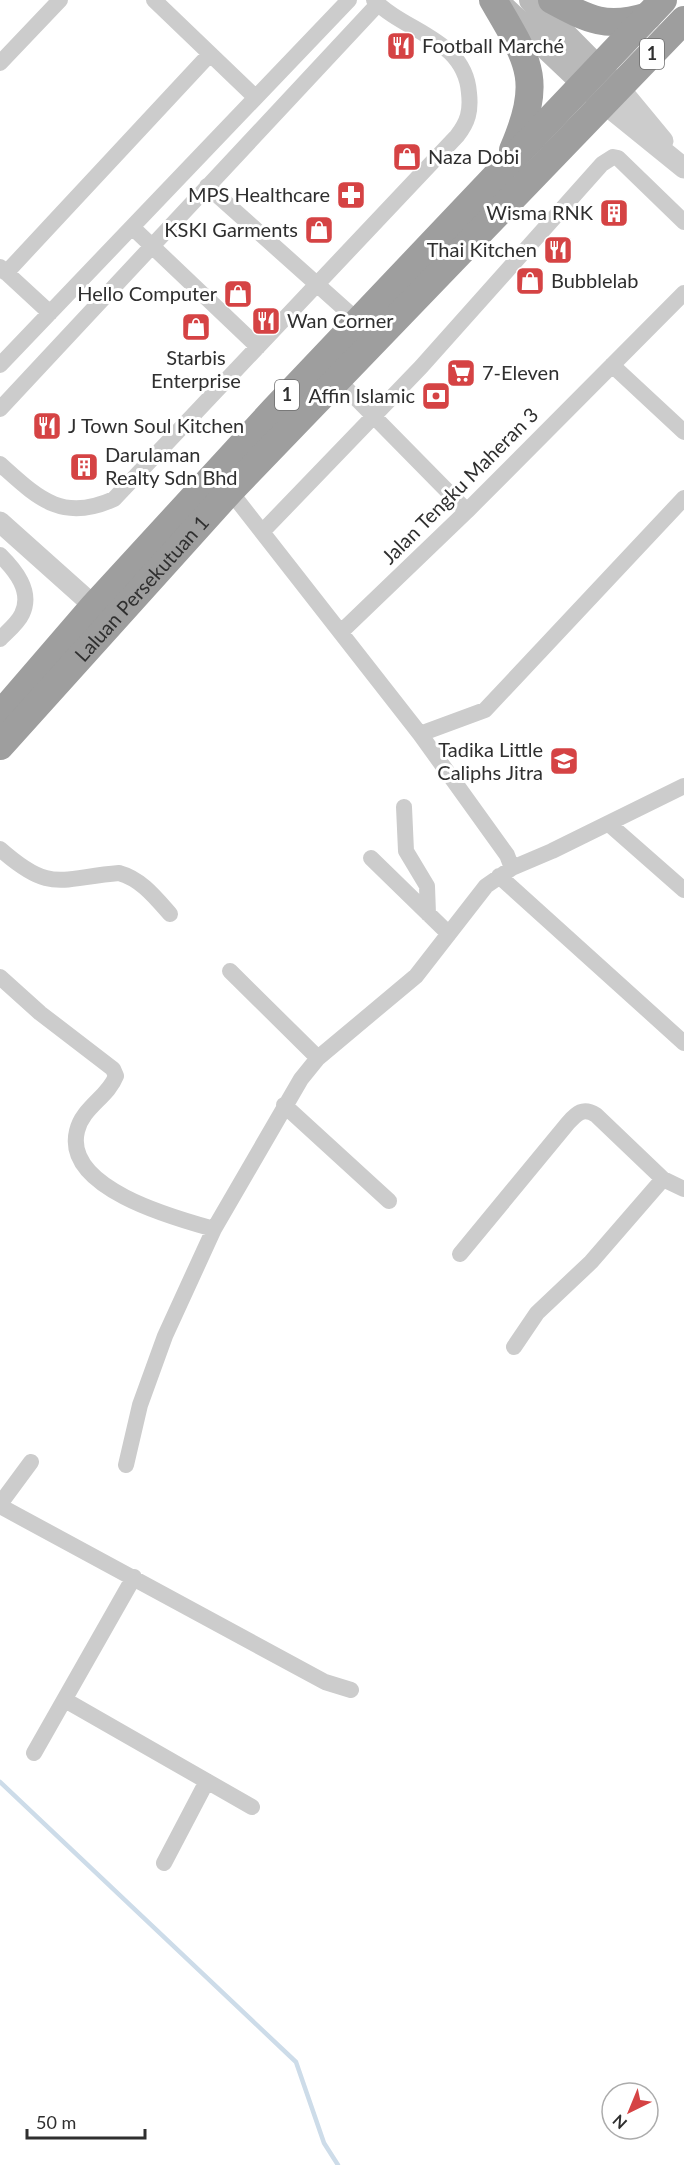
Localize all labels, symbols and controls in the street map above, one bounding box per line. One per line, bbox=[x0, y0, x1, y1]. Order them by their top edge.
restaurant icon: Football Marché bbox=[385, 30, 417, 62]
place label: Football Marché bbox=[422, 33, 564, 57]
road number: 1 bbox=[640, 39, 664, 69]
shop icon: Naza Dobi bbox=[391, 141, 423, 173]
place label: Naza Dobi bbox=[428, 144, 519, 168]
pharmacy icon: MPS Healthcare bbox=[335, 179, 367, 211]
place label: MPS Healthcare bbox=[188, 182, 330, 206]
building icon: Wisma RNK bbox=[598, 197, 630, 229]
place label: Wisma RNK bbox=[486, 200, 594, 224]
shop icon: KSKI Garments bbox=[303, 214, 335, 246]
place label: KSKI Garments bbox=[164, 217, 298, 241]
restaurant icon: Thai Kitchen bbox=[542, 234, 574, 266]
place label: Thai Kitchen bbox=[427, 237, 537, 261]
shop icon: Bubblelab bbox=[514, 265, 546, 297]
place label: Bubblelab bbox=[551, 268, 638, 292]
shop icon: Hello Computer bbox=[222, 278, 254, 310]
place label: Hello Computer bbox=[77, 281, 218, 305]
restaurant icon: Wan Corner bbox=[250, 305, 282, 337]
place label: Wan Corner bbox=[287, 308, 394, 332]
shop icon: Starbis Enterprise bbox=[180, 311, 212, 343]
place label: Starbis Enterprise bbox=[151, 345, 241, 392]
supermarket icon: 7-Eleven bbox=[445, 357, 477, 389]
place label: 7-Eleven bbox=[482, 360, 559, 384]
road number: 1 bbox=[275, 380, 299, 410]
bank icon: Affin Islamic bbox=[420, 380, 452, 412]
place label: Affin Islamic bbox=[308, 383, 415, 407]
street label: Jalan Tengku Maheran 3 bbox=[376, 402, 542, 568]
restaurant icon: J Town Soul Kitchen bbox=[31, 410, 63, 442]
place label: J Town Soul Kitchen bbox=[68, 413, 244, 437]
place label: Darulaman Realty Sdn Bhd bbox=[105, 442, 238, 489]
building icon: Darulaman Realty Sdn Bhd bbox=[68, 451, 100, 483]
street label: Laluan Persekutuan 1 bbox=[69, 510, 213, 666]
place label: Tadika Little Caliphs Jitra bbox=[437, 737, 543, 784]
school or university icon: Tadika Little Caliphs Jitra bbox=[548, 745, 580, 777]
north arrow bbox=[600, 2081, 660, 2141]
scale bar bbox=[27, 2102, 146, 2140]
text: 50 m bbox=[36, 2111, 76, 2133]
text: N bbox=[608, 2111, 630, 2133]

